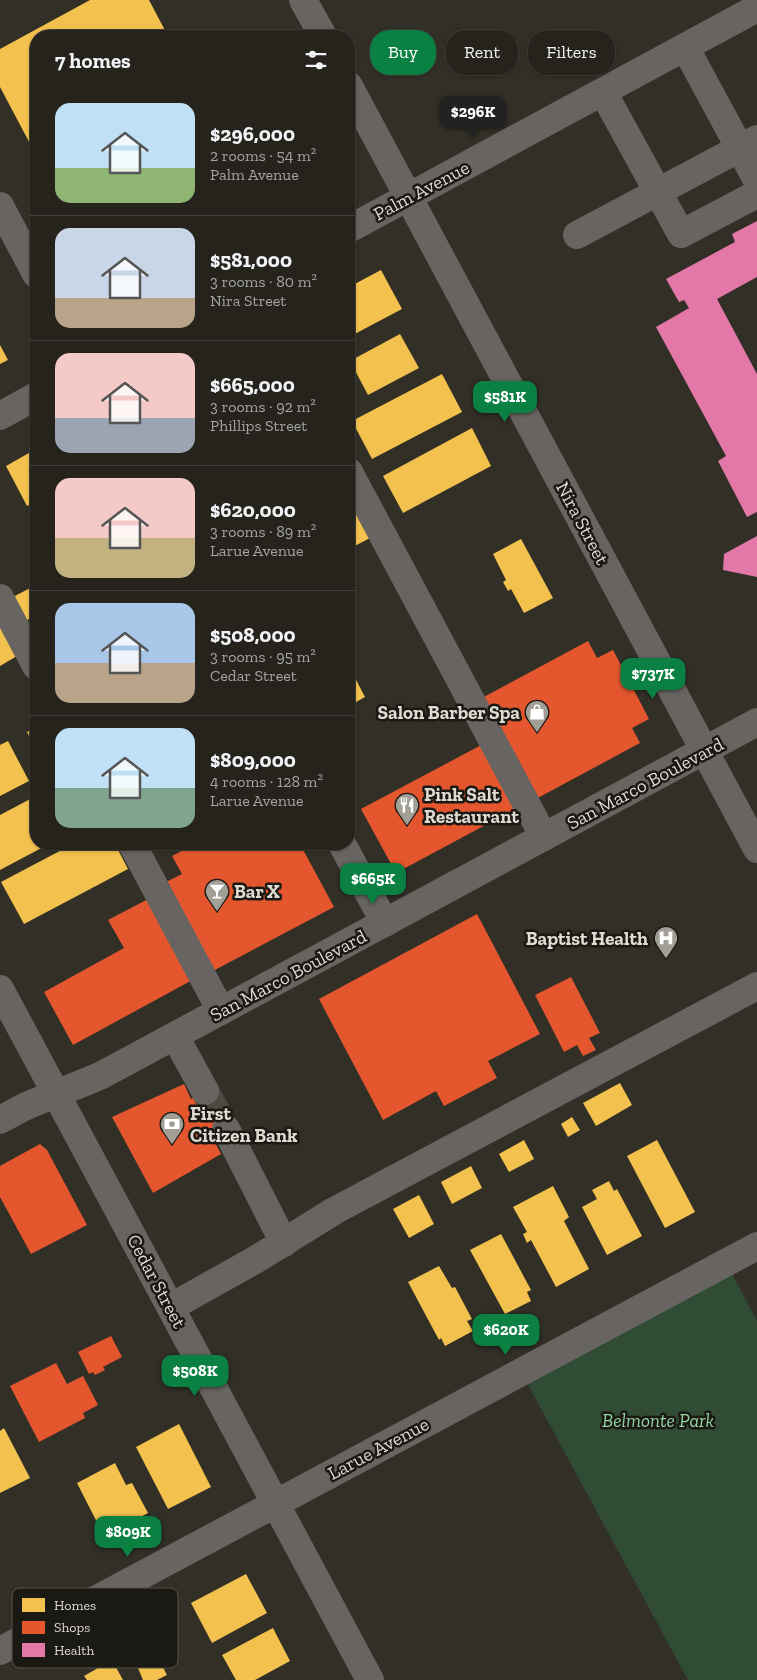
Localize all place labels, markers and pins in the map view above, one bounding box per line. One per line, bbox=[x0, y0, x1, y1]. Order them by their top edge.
pin: $296K bbox=[438, 96, 508, 138]
pin: $581K bbox=[470, 380, 540, 423]
pin: $737K bbox=[618, 658, 688, 700]
shop icon: Salon Barber Spa bbox=[524, 699, 550, 733]
place label: Salon Barber Spa bbox=[377, 701, 520, 724]
place label: Pink Salt Restaurant bbox=[424, 783, 519, 828]
restaurant icon: Pink Salt Restaurant bbox=[394, 792, 420, 826]
pin: $665K bbox=[338, 862, 408, 905]
bar icon: Bar X bbox=[204, 878, 230, 912]
place label: Bar X bbox=[234, 880, 280, 903]
hospital icon: Baptist Health bbox=[653, 925, 679, 959]
place label: Baptist Health bbox=[526, 927, 648, 950]
place label: First Citizen Bank bbox=[190, 1102, 298, 1147]
bank icon: First Citizen Bank bbox=[159, 1111, 185, 1145]
pin: $620K bbox=[471, 1314, 541, 1356]
pin: $508K bbox=[160, 1354, 230, 1397]
pin: $809K bbox=[93, 1516, 163, 1558]

